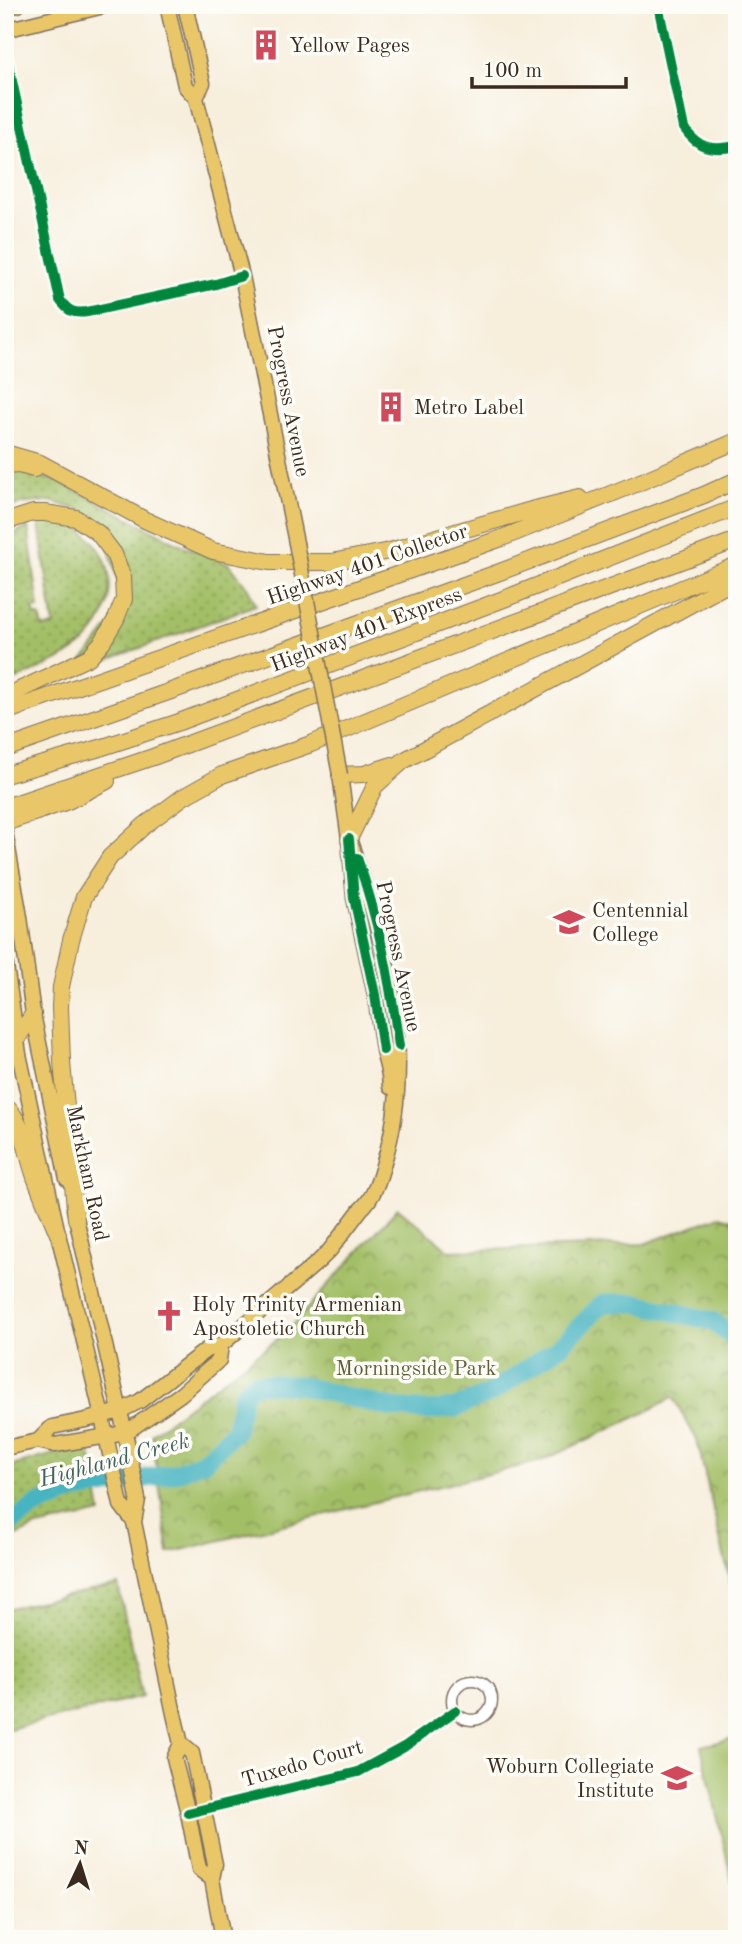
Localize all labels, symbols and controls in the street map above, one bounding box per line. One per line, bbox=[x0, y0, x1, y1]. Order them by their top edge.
building icon: Yellow Pages bbox=[249, 28, 283, 62]
place label: Yellow Pages bbox=[289, 36, 410, 57]
scale bar bbox=[472, 46, 626, 90]
text: 100 m bbox=[483, 61, 542, 82]
street label: Progress Avenue bbox=[263, 324, 313, 479]
building icon: Metro Label bbox=[374, 390, 408, 424]
place label: Metro Label bbox=[414, 398, 524, 419]
street label: Highway 401 Collector bbox=[264, 521, 471, 610]
street label: Highway 401 Express bbox=[268, 584, 465, 677]
street label: Progress Avenue bbox=[371, 879, 424, 1034]
place label: Centennial College bbox=[592, 901, 689, 946]
school or university icon: Centennial College bbox=[552, 905, 586, 939]
street label: Markham Road bbox=[62, 1103, 111, 1243]
place label: Holy Trinity Armenian Apostoletic Church bbox=[192, 1295, 402, 1340]
church icon: Holy Trinity Armenian Apostoletic Church bbox=[152, 1299, 186, 1333]
park label: Morningside Park bbox=[336, 1359, 497, 1380]
water label: Highland Creek bbox=[36, 1429, 193, 1493]
street label: Tuxedo Court bbox=[239, 1737, 365, 1792]
place label: Woburn Collegiate Institute bbox=[485, 1757, 654, 1802]
school or university icon: Woburn Collegiate Institute bbox=[660, 1761, 694, 1795]
north arrow bbox=[46, 1828, 116, 1898]
text: N bbox=[73, 1840, 89, 1860]

